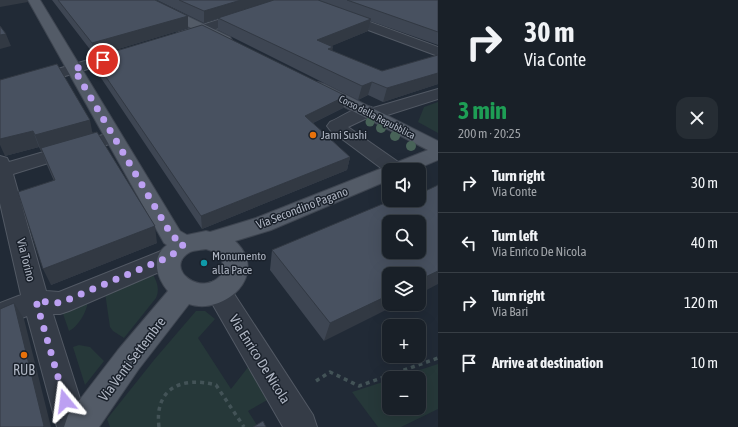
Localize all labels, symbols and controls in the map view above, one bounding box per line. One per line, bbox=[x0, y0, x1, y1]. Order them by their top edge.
icon: right bbox=[458, 16, 510, 68]
text: 30 m bbox=[524, 16, 574, 48]
pin bbox=[86, 43, 120, 77]
icon: arrive bbox=[92, 49, 114, 71]
text: Via Conte bbox=[524, 49, 586, 70]
street label: Corso della Repubblica bbox=[337, 93, 417, 141]
text: 3 min bbox=[458, 97, 507, 124]
button: close bbox=[676, 97, 718, 139]
text: 200 m · 20:25 bbox=[458, 126, 521, 141]
place label: Jami Sushi bbox=[321, 128, 367, 142]
marker: Jami Sushi bbox=[308, 130, 318, 140]
map controls bbox=[382, 163, 426, 415]
button: sound bbox=[382, 163, 426, 207]
text: Turn right bbox=[492, 167, 545, 184]
icon: right bbox=[458, 172, 480, 194]
text: 30 m bbox=[691, 174, 718, 191]
street label: Via Secondino Pagano bbox=[254, 184, 350, 232]
text: Via Conte bbox=[492, 184, 537, 199]
button: search bbox=[382, 215, 426, 259]
text: Turn left bbox=[492, 227, 538, 244]
icon: left bbox=[458, 232, 480, 254]
text: 40 m bbox=[691, 234, 718, 251]
street label: Via Torino bbox=[14, 237, 38, 283]
text: Via Enrico De Nicola bbox=[492, 244, 587, 259]
place label: Monumento alla Pace bbox=[212, 249, 267, 277]
marker: Monumento alla Pace bbox=[199, 258, 209, 268]
button: layers bbox=[382, 267, 426, 311]
text: Turn right bbox=[492, 287, 545, 304]
icon: right bbox=[458, 292, 480, 314]
text: 120 m bbox=[684, 294, 718, 311]
text: Via Bari bbox=[492, 304, 528, 319]
street label: Via Enrico De Nicola bbox=[226, 312, 294, 406]
street label: Via Venti Settembre bbox=[95, 314, 169, 404]
button: + bbox=[382, 319, 426, 363]
marker: RUB bbox=[19, 350, 29, 360]
icon: arrive bbox=[458, 352, 480, 374]
text: Arrive at destination bbox=[492, 354, 603, 371]
text: 10 m bbox=[691, 354, 718, 371]
place label: RUB bbox=[13, 362, 35, 378]
button: − bbox=[382, 371, 426, 415]
position arrow bbox=[44, 380, 86, 422]

